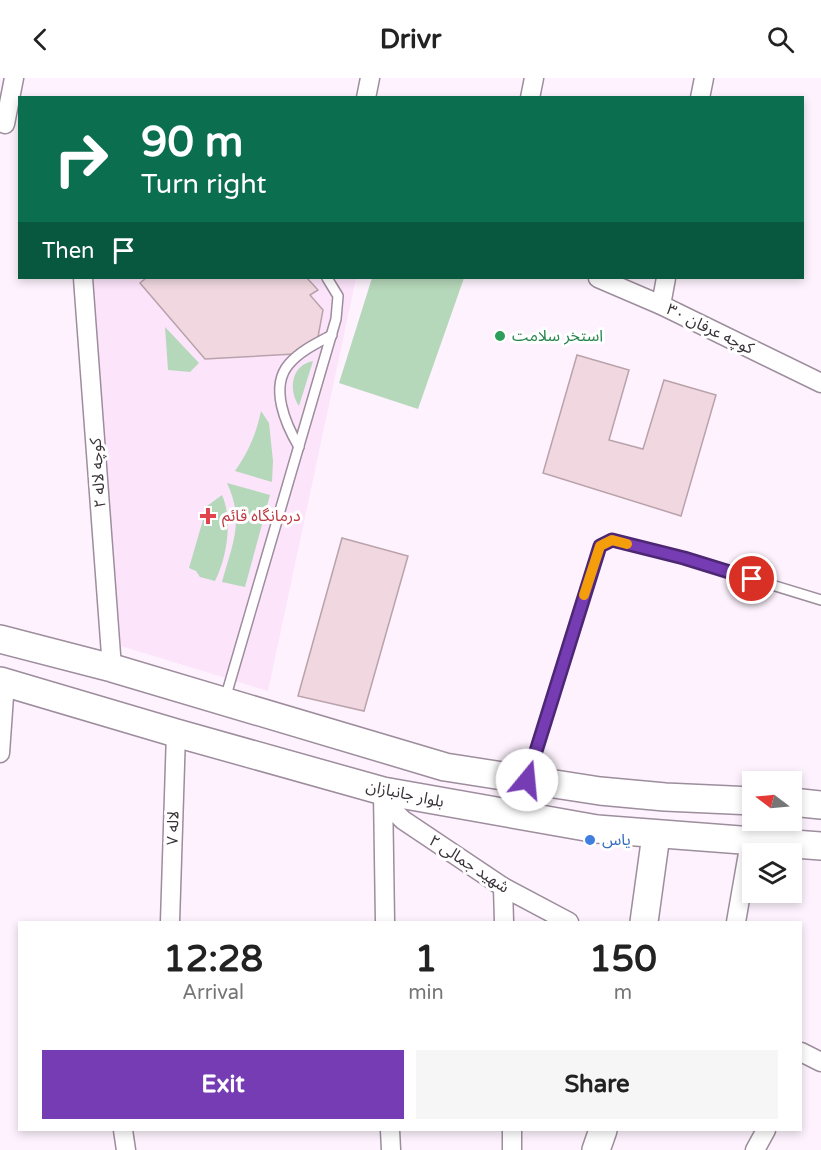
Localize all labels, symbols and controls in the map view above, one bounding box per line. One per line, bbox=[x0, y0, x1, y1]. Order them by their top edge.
icon: back bbox=[24, 23, 57, 56]
text: Drivr bbox=[380, 23, 441, 56]
icon: search bbox=[764, 23, 797, 56]
text: 90 m bbox=[141, 117, 243, 168]
icon: right bbox=[42, 120, 120, 198]
text: Turn right bbox=[141, 168, 267, 201]
icon: arrive bbox=[107, 234, 140, 267]
text: Then bbox=[42, 238, 95, 264]
street label: کوچه عرفان ۳۰ bbox=[663, 299, 757, 359]
place label: استخر سلامت bbox=[512, 326, 603, 346]
marker: استخر سلامت bbox=[493, 329, 507, 343]
street label: کوچه لاله ۲ bbox=[86, 437, 110, 509]
place label: درمانگاه قائم bbox=[222, 506, 301, 528]
marker: درمانگاه قائم bbox=[199, 507, 217, 525]
pin bbox=[726, 553, 777, 604]
icon: arrive bbox=[735, 562, 768, 595]
position arrow bbox=[495, 748, 559, 812]
north arrow bbox=[742, 771, 802, 831]
map controls bbox=[742, 771, 802, 903]
street label: بلوار جانبازان bbox=[364, 776, 446, 812]
street label: لاله ۷ bbox=[162, 810, 184, 846]
place label: یاس bbox=[602, 830, 631, 850]
street label: شهید جمالی ۲ bbox=[425, 831, 513, 897]
marker: یاس bbox=[583, 833, 597, 847]
button: layers bbox=[742, 843, 802, 903]
text: 12:28 bbox=[163, 938, 263, 981]
text: 1 bbox=[415, 938, 437, 981]
text: 150 bbox=[589, 938, 657, 981]
text: Arrival bbox=[182, 981, 244, 1005]
text: min bbox=[408, 981, 444, 1005]
text: m bbox=[614, 981, 632, 1005]
button: Exit bbox=[42, 1050, 404, 1119]
button: Share bbox=[416, 1050, 778, 1119]

